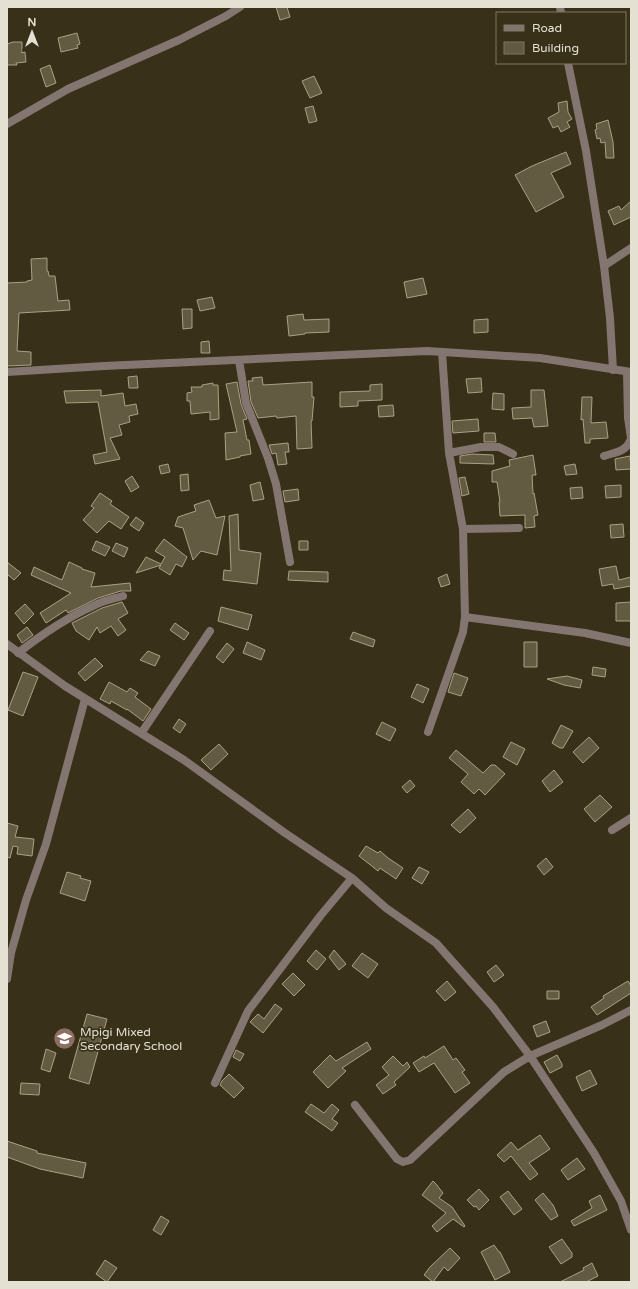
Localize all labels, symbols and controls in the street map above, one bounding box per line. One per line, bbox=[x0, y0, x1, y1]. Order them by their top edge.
north arrow bbox=[12, 12, 52, 52]
legend bbox=[496, 12, 626, 64]
text: N bbox=[28, 16, 36, 29]
text: Road bbox=[532, 21, 562, 35]
text: Building bbox=[532, 41, 579, 55]
place label: Mpigi Mixed Secondary School bbox=[80, 1025, 182, 1053]
school or university icon: Mpigi Mixed Secondary School bbox=[51, 1026, 77, 1052]

